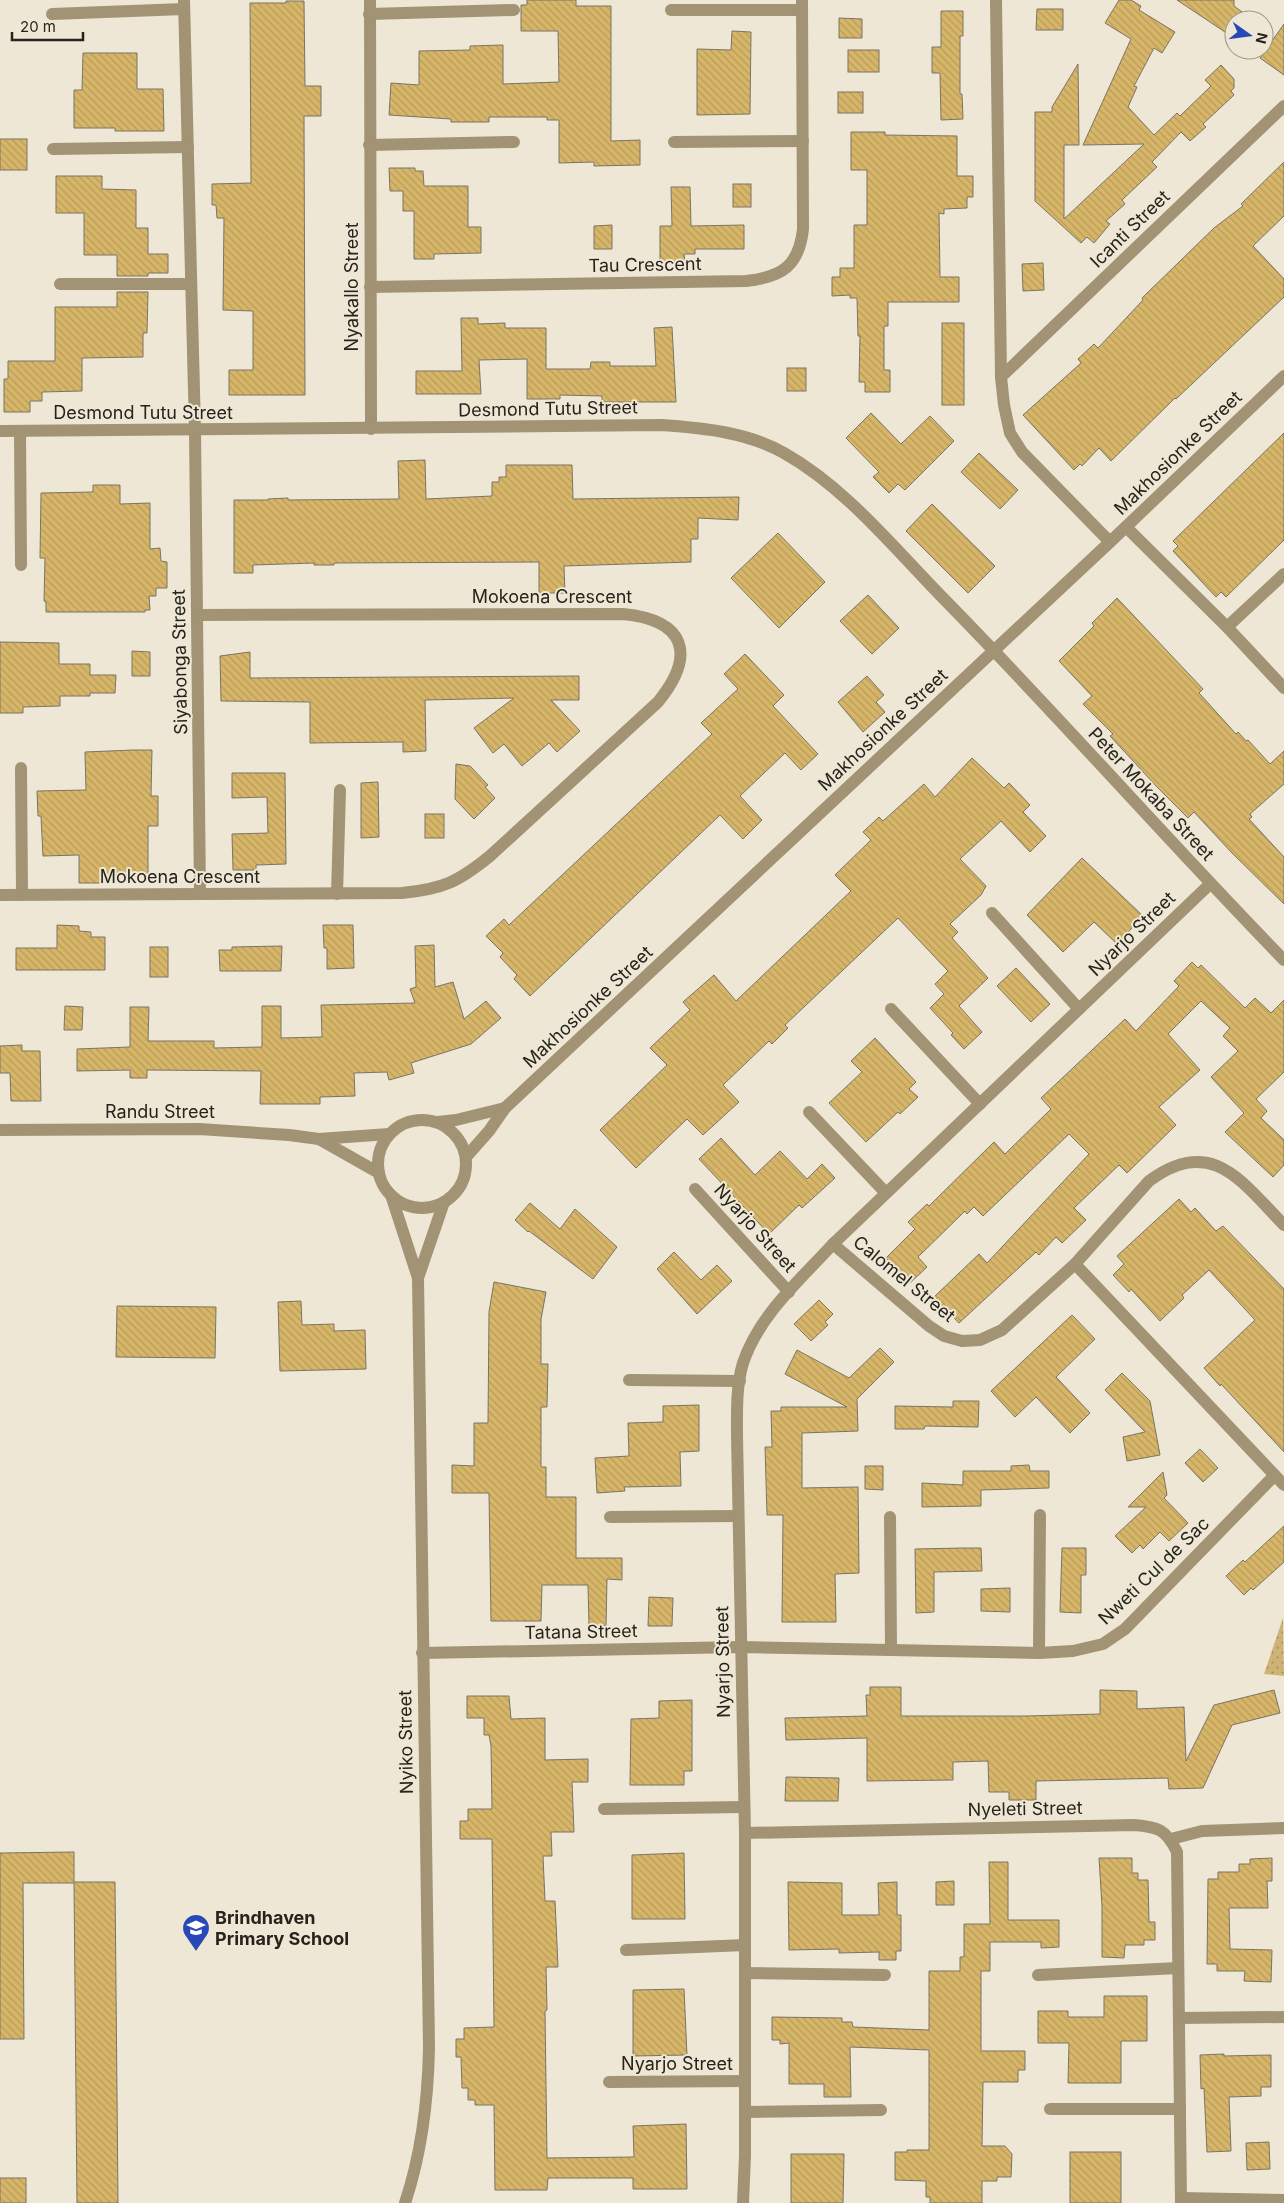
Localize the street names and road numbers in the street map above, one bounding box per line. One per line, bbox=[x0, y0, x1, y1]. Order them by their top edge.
street label: Icanti Street bbox=[1086, 186, 1174, 272]
street label: Nyakallo Street bbox=[341, 222, 362, 352]
street label: Tau Crescent bbox=[588, 253, 702, 276]
street label: Makhosionke Street bbox=[1110, 386, 1246, 519]
street label: Desmond Tutu Street bbox=[458, 396, 638, 421]
street label: Desmond Tutu Street bbox=[53, 402, 233, 423]
street label: Mokoena Crescent bbox=[472, 586, 632, 607]
street label: Siyabonga Street bbox=[168, 589, 191, 735]
street label: Makhosionke Street bbox=[814, 664, 952, 795]
street label: Peter Mokaba Street bbox=[1084, 723, 1219, 865]
street label: Mokoena Crescent bbox=[100, 866, 260, 887]
street label: Nyarjo Street bbox=[1084, 887, 1179, 980]
street label: Makhosionke Street bbox=[519, 941, 657, 1072]
street label: Randu Street bbox=[105, 1101, 215, 1122]
street label: Nyarjo Street bbox=[710, 1179, 801, 1276]
street label: Calomel Street bbox=[849, 1231, 960, 1326]
street label: Nweti Cul de Sac bbox=[1094, 1513, 1213, 1629]
street label: Nyarjo Street bbox=[711, 1606, 734, 1718]
street label: Tatana Street bbox=[524, 1620, 638, 1643]
street label: Nyiko Street bbox=[394, 1690, 417, 1794]
street label: Nyeleti Street bbox=[967, 1797, 1083, 1820]
street label: Nyarjo Street bbox=[621, 2053, 733, 2074]

